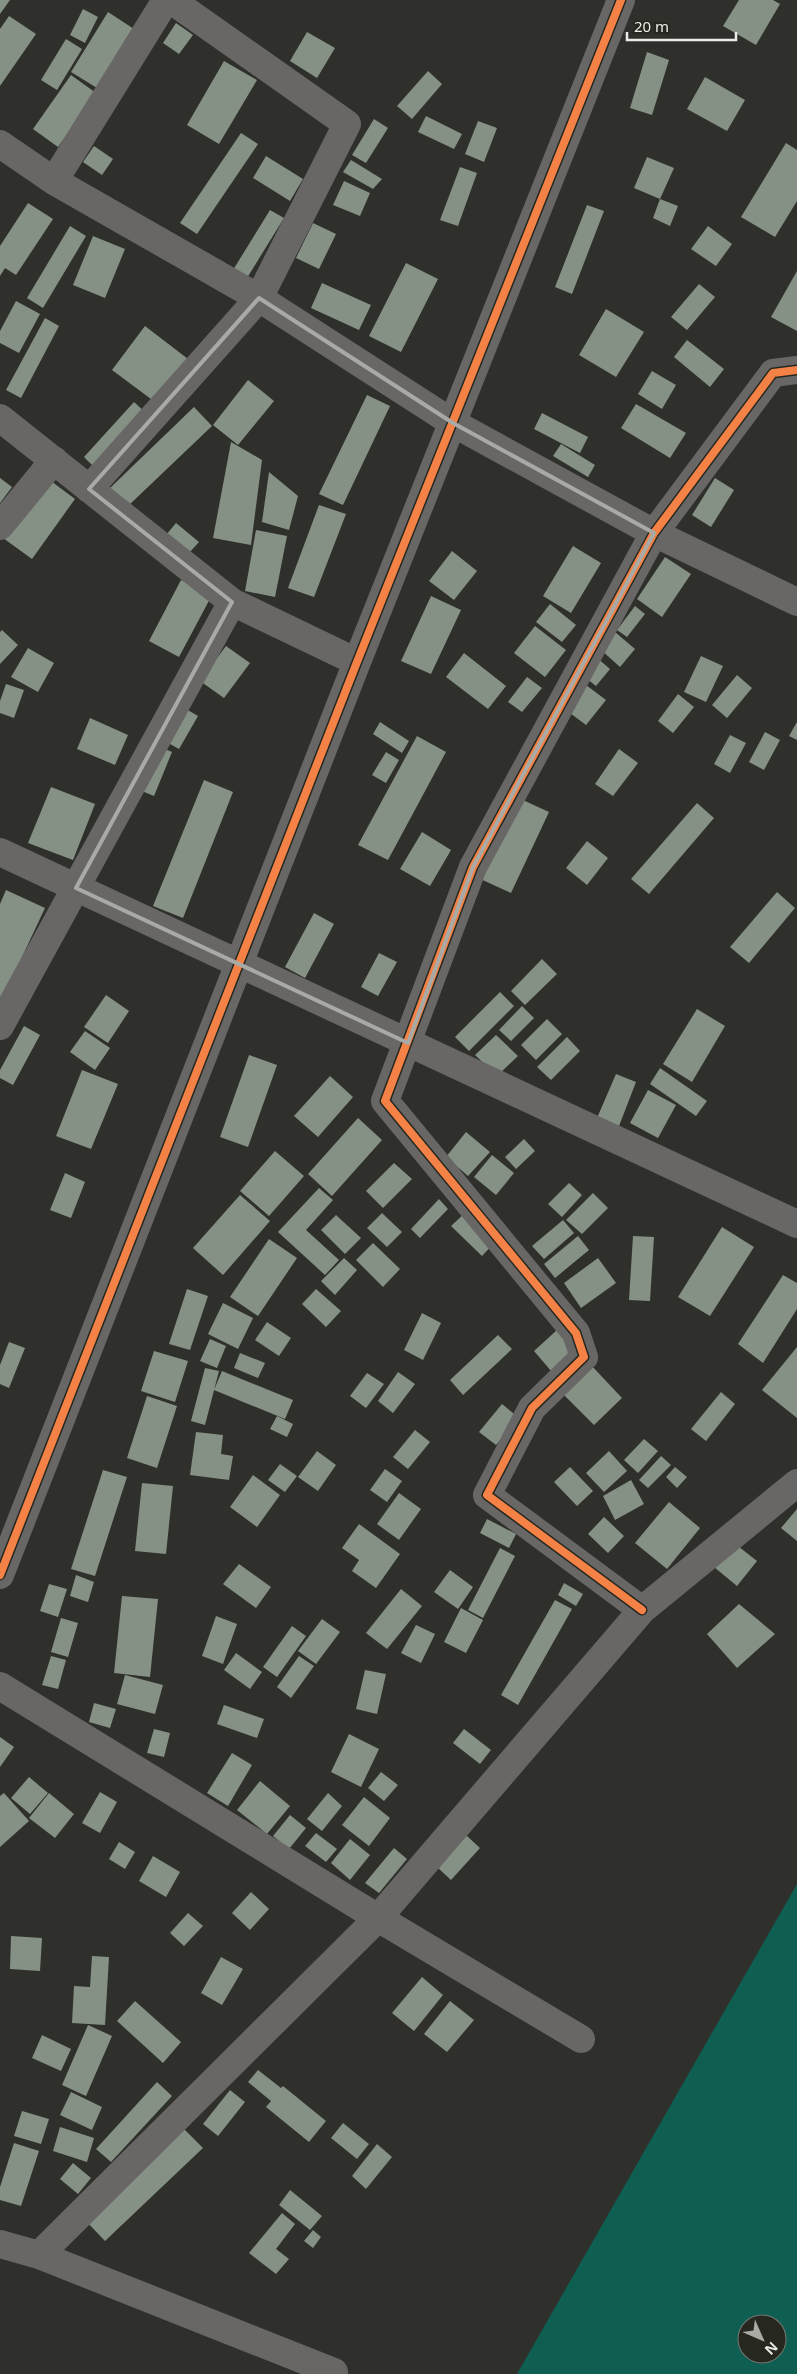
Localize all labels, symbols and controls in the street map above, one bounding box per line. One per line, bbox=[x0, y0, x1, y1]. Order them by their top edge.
scale bar bbox=[627, 10, 736, 42]
text: 20 m bbox=[634, 16, 669, 36]
north arrow bbox=[737, 2314, 787, 2364]
text: N bbox=[761, 2338, 782, 2359]

